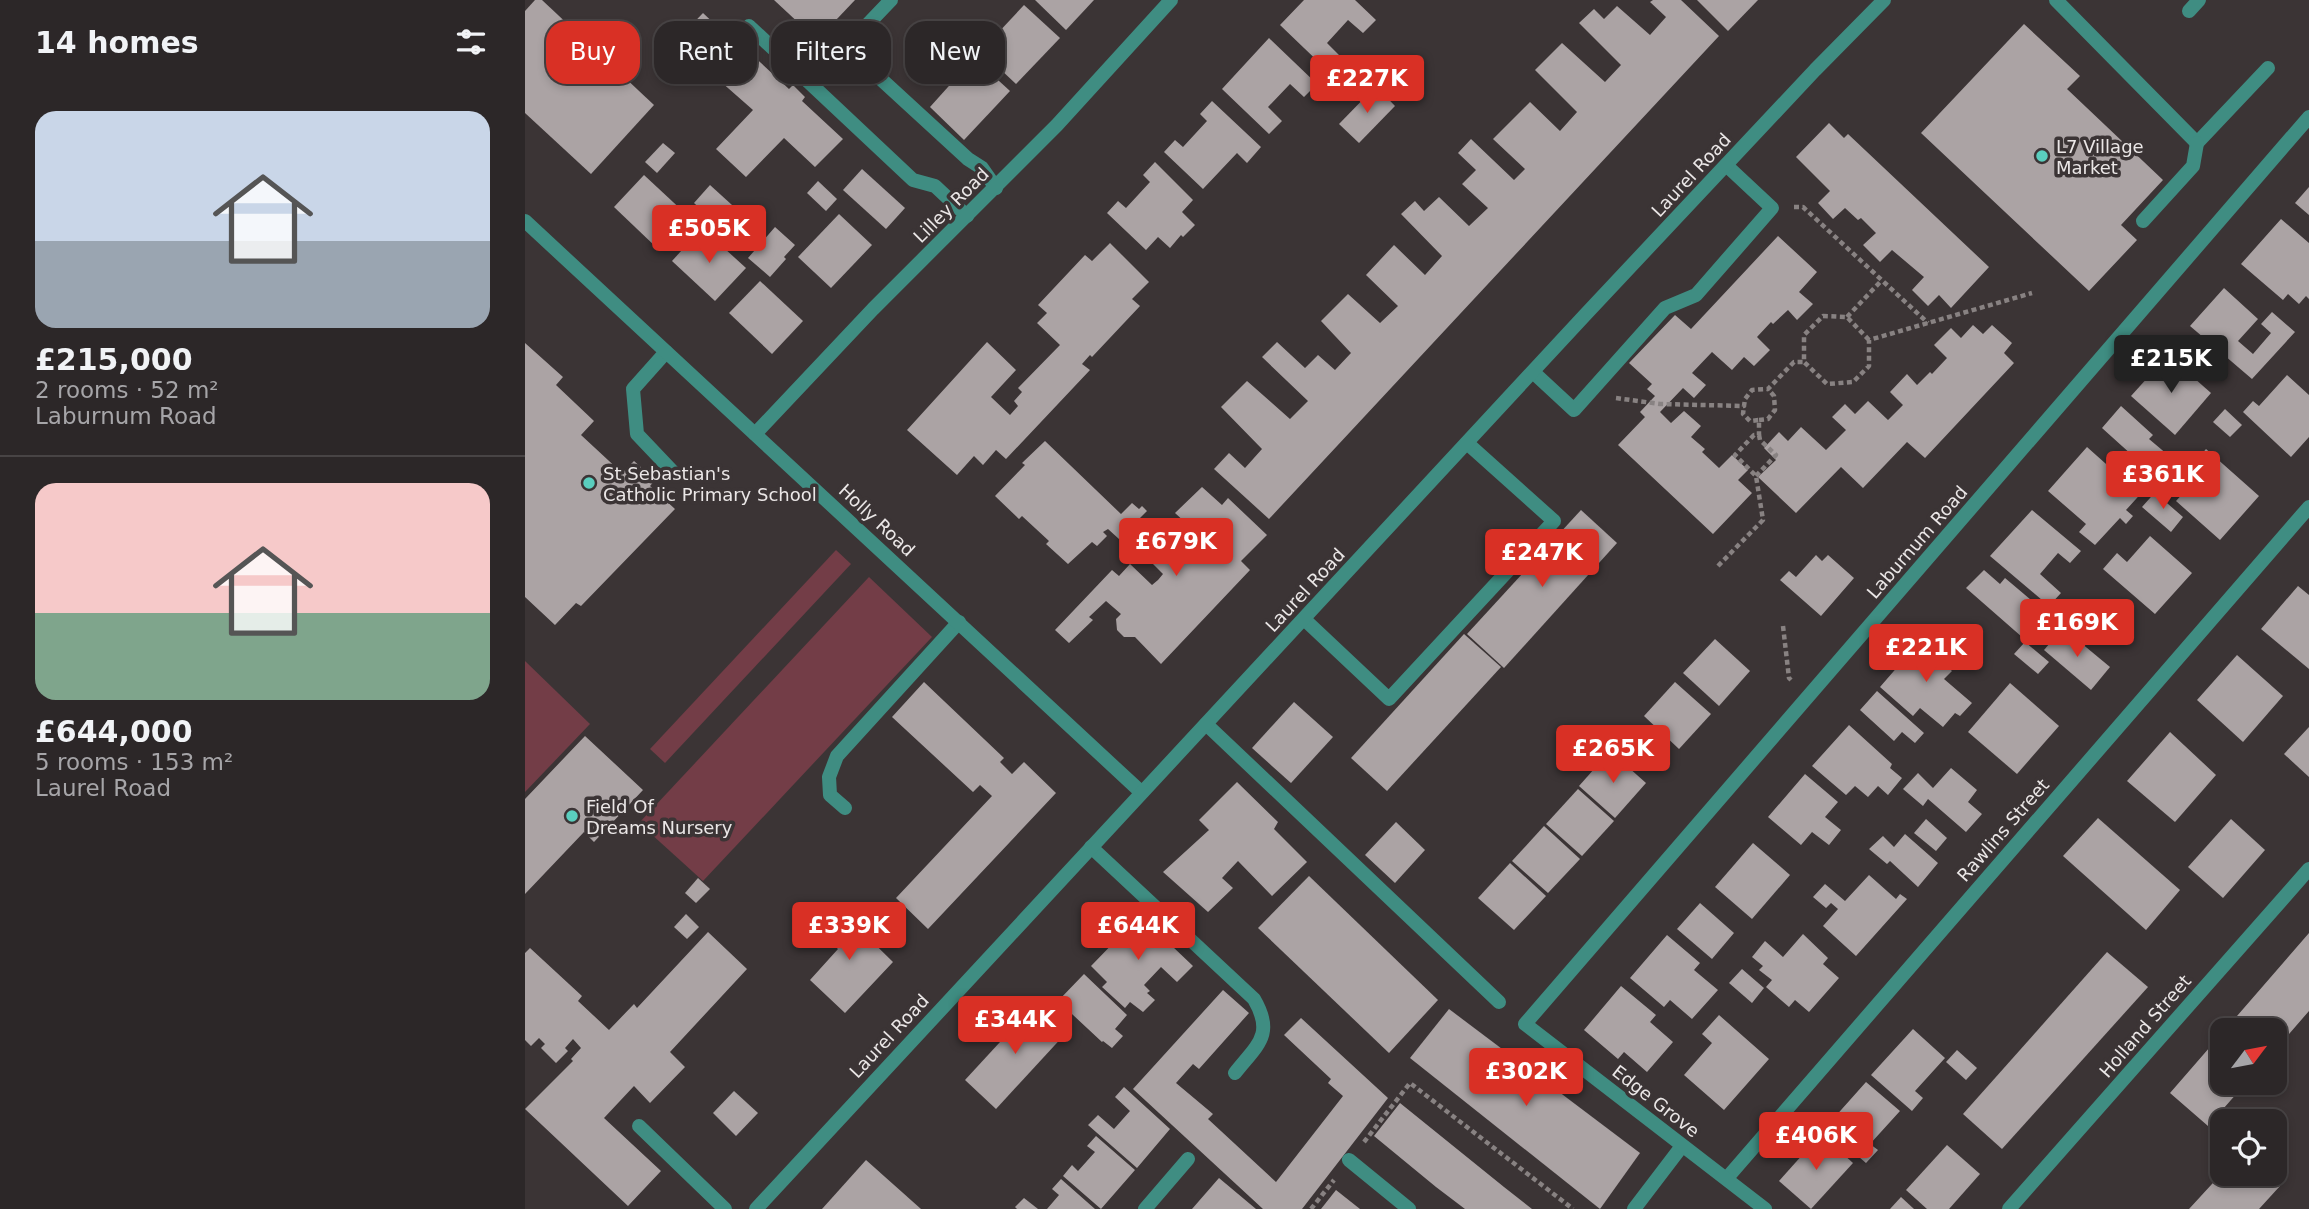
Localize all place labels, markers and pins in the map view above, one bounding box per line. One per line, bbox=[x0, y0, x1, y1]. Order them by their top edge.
pin: £227K bbox=[1318, 55, 1416, 115]
place label: L7 Village Market bbox=[2056, 136, 2144, 178]
marker: L7 Village Market bbox=[2034, 148, 2050, 164]
pin: £505K bbox=[660, 205, 758, 265]
pin: £215K bbox=[2122, 336, 2220, 395]
pin: £361K bbox=[2114, 452, 2212, 511]
place label: St Sebastian's Catholic Primary School bbox=[603, 463, 817, 505]
marker: St Sebastian's Catholic Primary School bbox=[581, 475, 597, 491]
pin: £679K bbox=[1127, 518, 1225, 578]
pin: £247K bbox=[1493, 530, 1591, 589]
pin: £169K bbox=[2028, 600, 2126, 659]
pin: £221K bbox=[1877, 624, 1975, 684]
pin: £265K bbox=[1564, 726, 1662, 785]
place label: Field Of Dreams Nursery bbox=[586, 796, 733, 838]
marker: Field Of Dreams Nursery bbox=[564, 808, 580, 824]
pin: £339K bbox=[800, 902, 898, 962]
pin: £644K bbox=[1089, 902, 1187, 962]
pin: £344K bbox=[966, 996, 1064, 1056]
pin: £302K bbox=[1477, 1048, 1575, 1108]
pin: £406K bbox=[1767, 1112, 1865, 1172]

